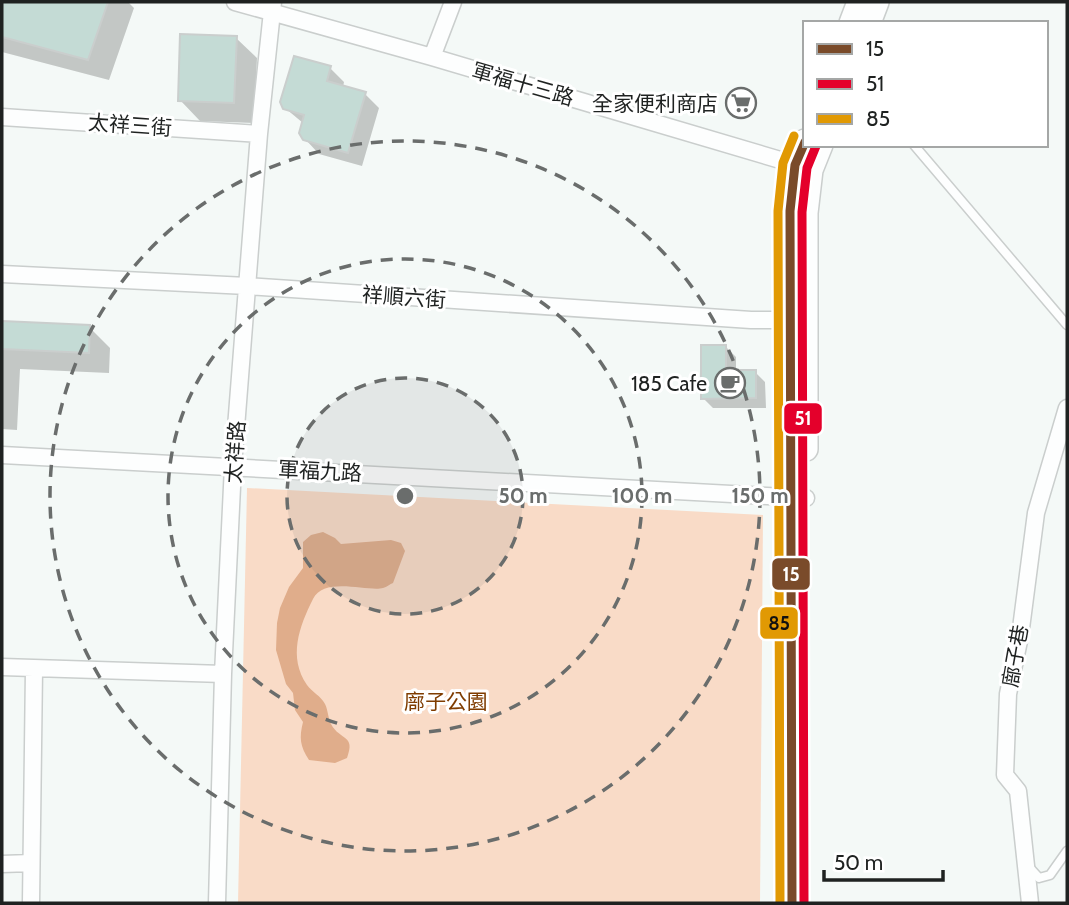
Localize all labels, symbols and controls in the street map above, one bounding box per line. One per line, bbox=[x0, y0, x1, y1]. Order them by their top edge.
legend bbox=[803, 21, 1048, 147]
text: 15 bbox=[866, 36, 884, 61]
street label: 軍福十三路 bbox=[469, 58, 577, 110]
text: 51 bbox=[866, 71, 884, 96]
supermarket icon: 全家便利商店 bbox=[724, 86, 758, 120]
place label: 全家便利商店 bbox=[592, 91, 718, 116]
text: 85 bbox=[866, 106, 890, 131]
street label: 太祥三街 bbox=[87, 110, 173, 140]
street label: 祥順六街 bbox=[361, 282, 447, 312]
cafe icon: 185 Cafe bbox=[713, 366, 747, 400]
place label: 185 Cafe bbox=[631, 371, 707, 396]
line badge: 51 bbox=[783, 402, 823, 435]
text: 51 bbox=[794, 407, 812, 430]
street label: 太祥路 bbox=[220, 420, 250, 484]
street label: 軍福九路 bbox=[277, 456, 363, 486]
text: 50 m bbox=[498, 483, 548, 508]
text: 100 m bbox=[612, 483, 672, 508]
text: 150 m bbox=[732, 483, 788, 508]
centre of rings bbox=[393, 484, 417, 508]
line badge: 15 bbox=[771, 557, 811, 591]
text: 15 bbox=[782, 563, 800, 586]
line badge: 85 bbox=[759, 606, 799, 640]
text: 85 bbox=[768, 612, 790, 635]
street label: 廍子巷 bbox=[997, 623, 1033, 689]
park label: 廍子公園 bbox=[404, 689, 488, 714]
scale bar bbox=[824, 838, 943, 882]
text: 50 m bbox=[834, 850, 883, 875]

